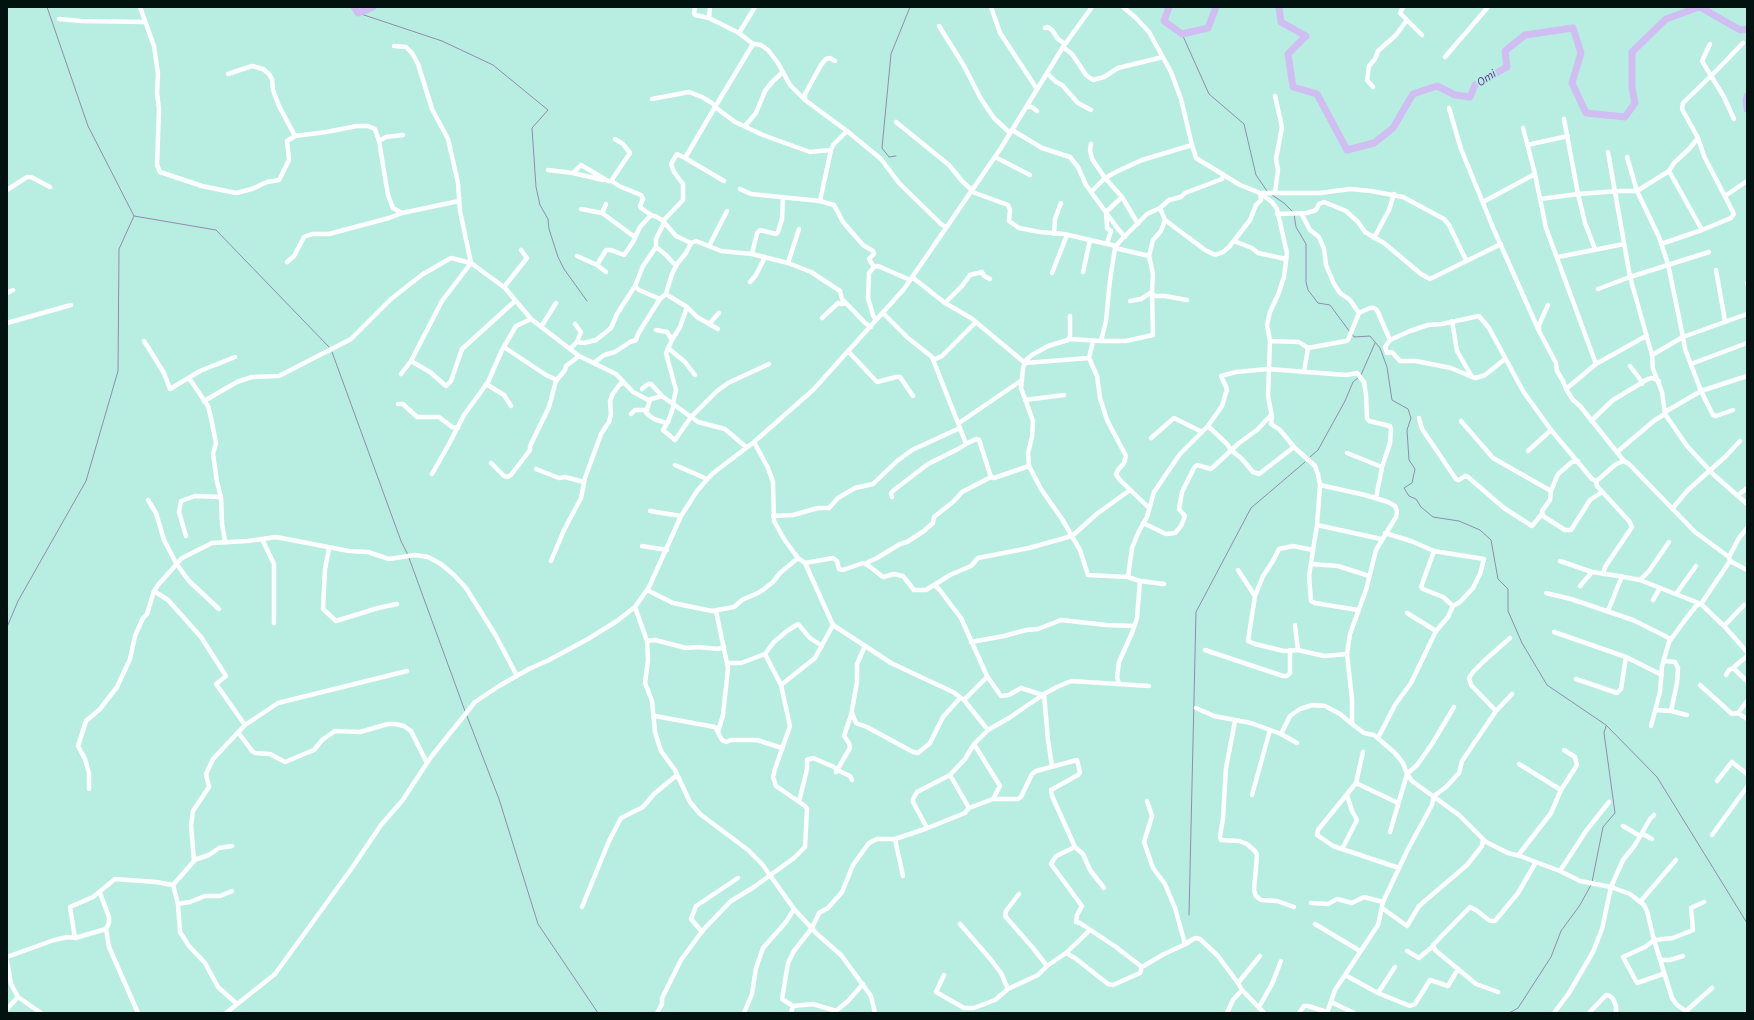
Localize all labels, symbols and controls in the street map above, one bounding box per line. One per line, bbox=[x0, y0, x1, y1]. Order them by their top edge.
water label: Omi bbox=[1475, 68, 1499, 90]

